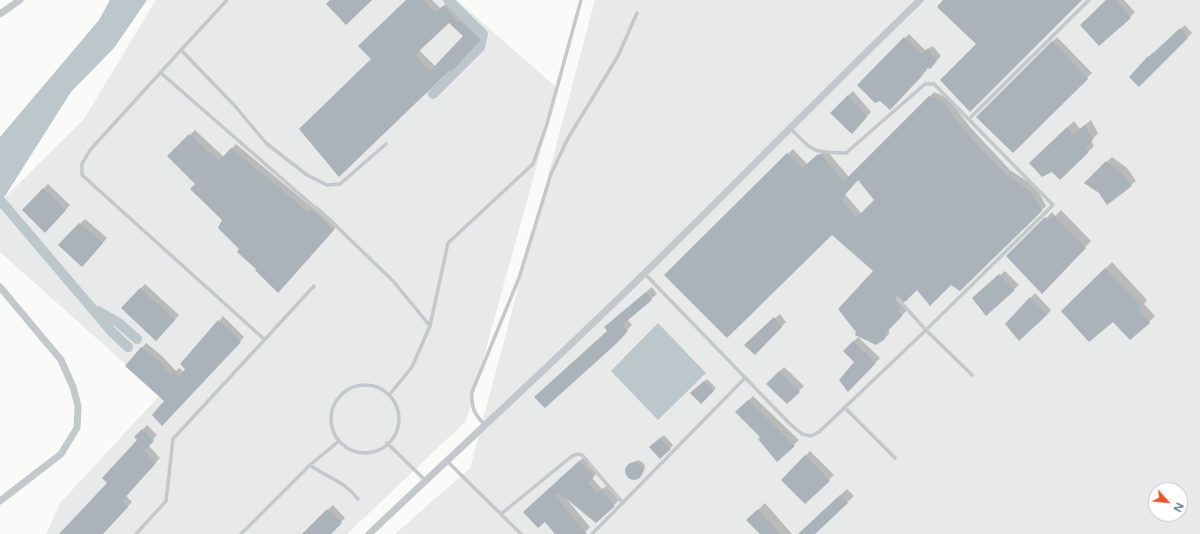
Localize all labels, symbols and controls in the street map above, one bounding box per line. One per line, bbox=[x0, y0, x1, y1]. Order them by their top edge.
north arrow bbox=[1148, 482, 1188, 522]
text: N bbox=[1170, 500, 1186, 514]

